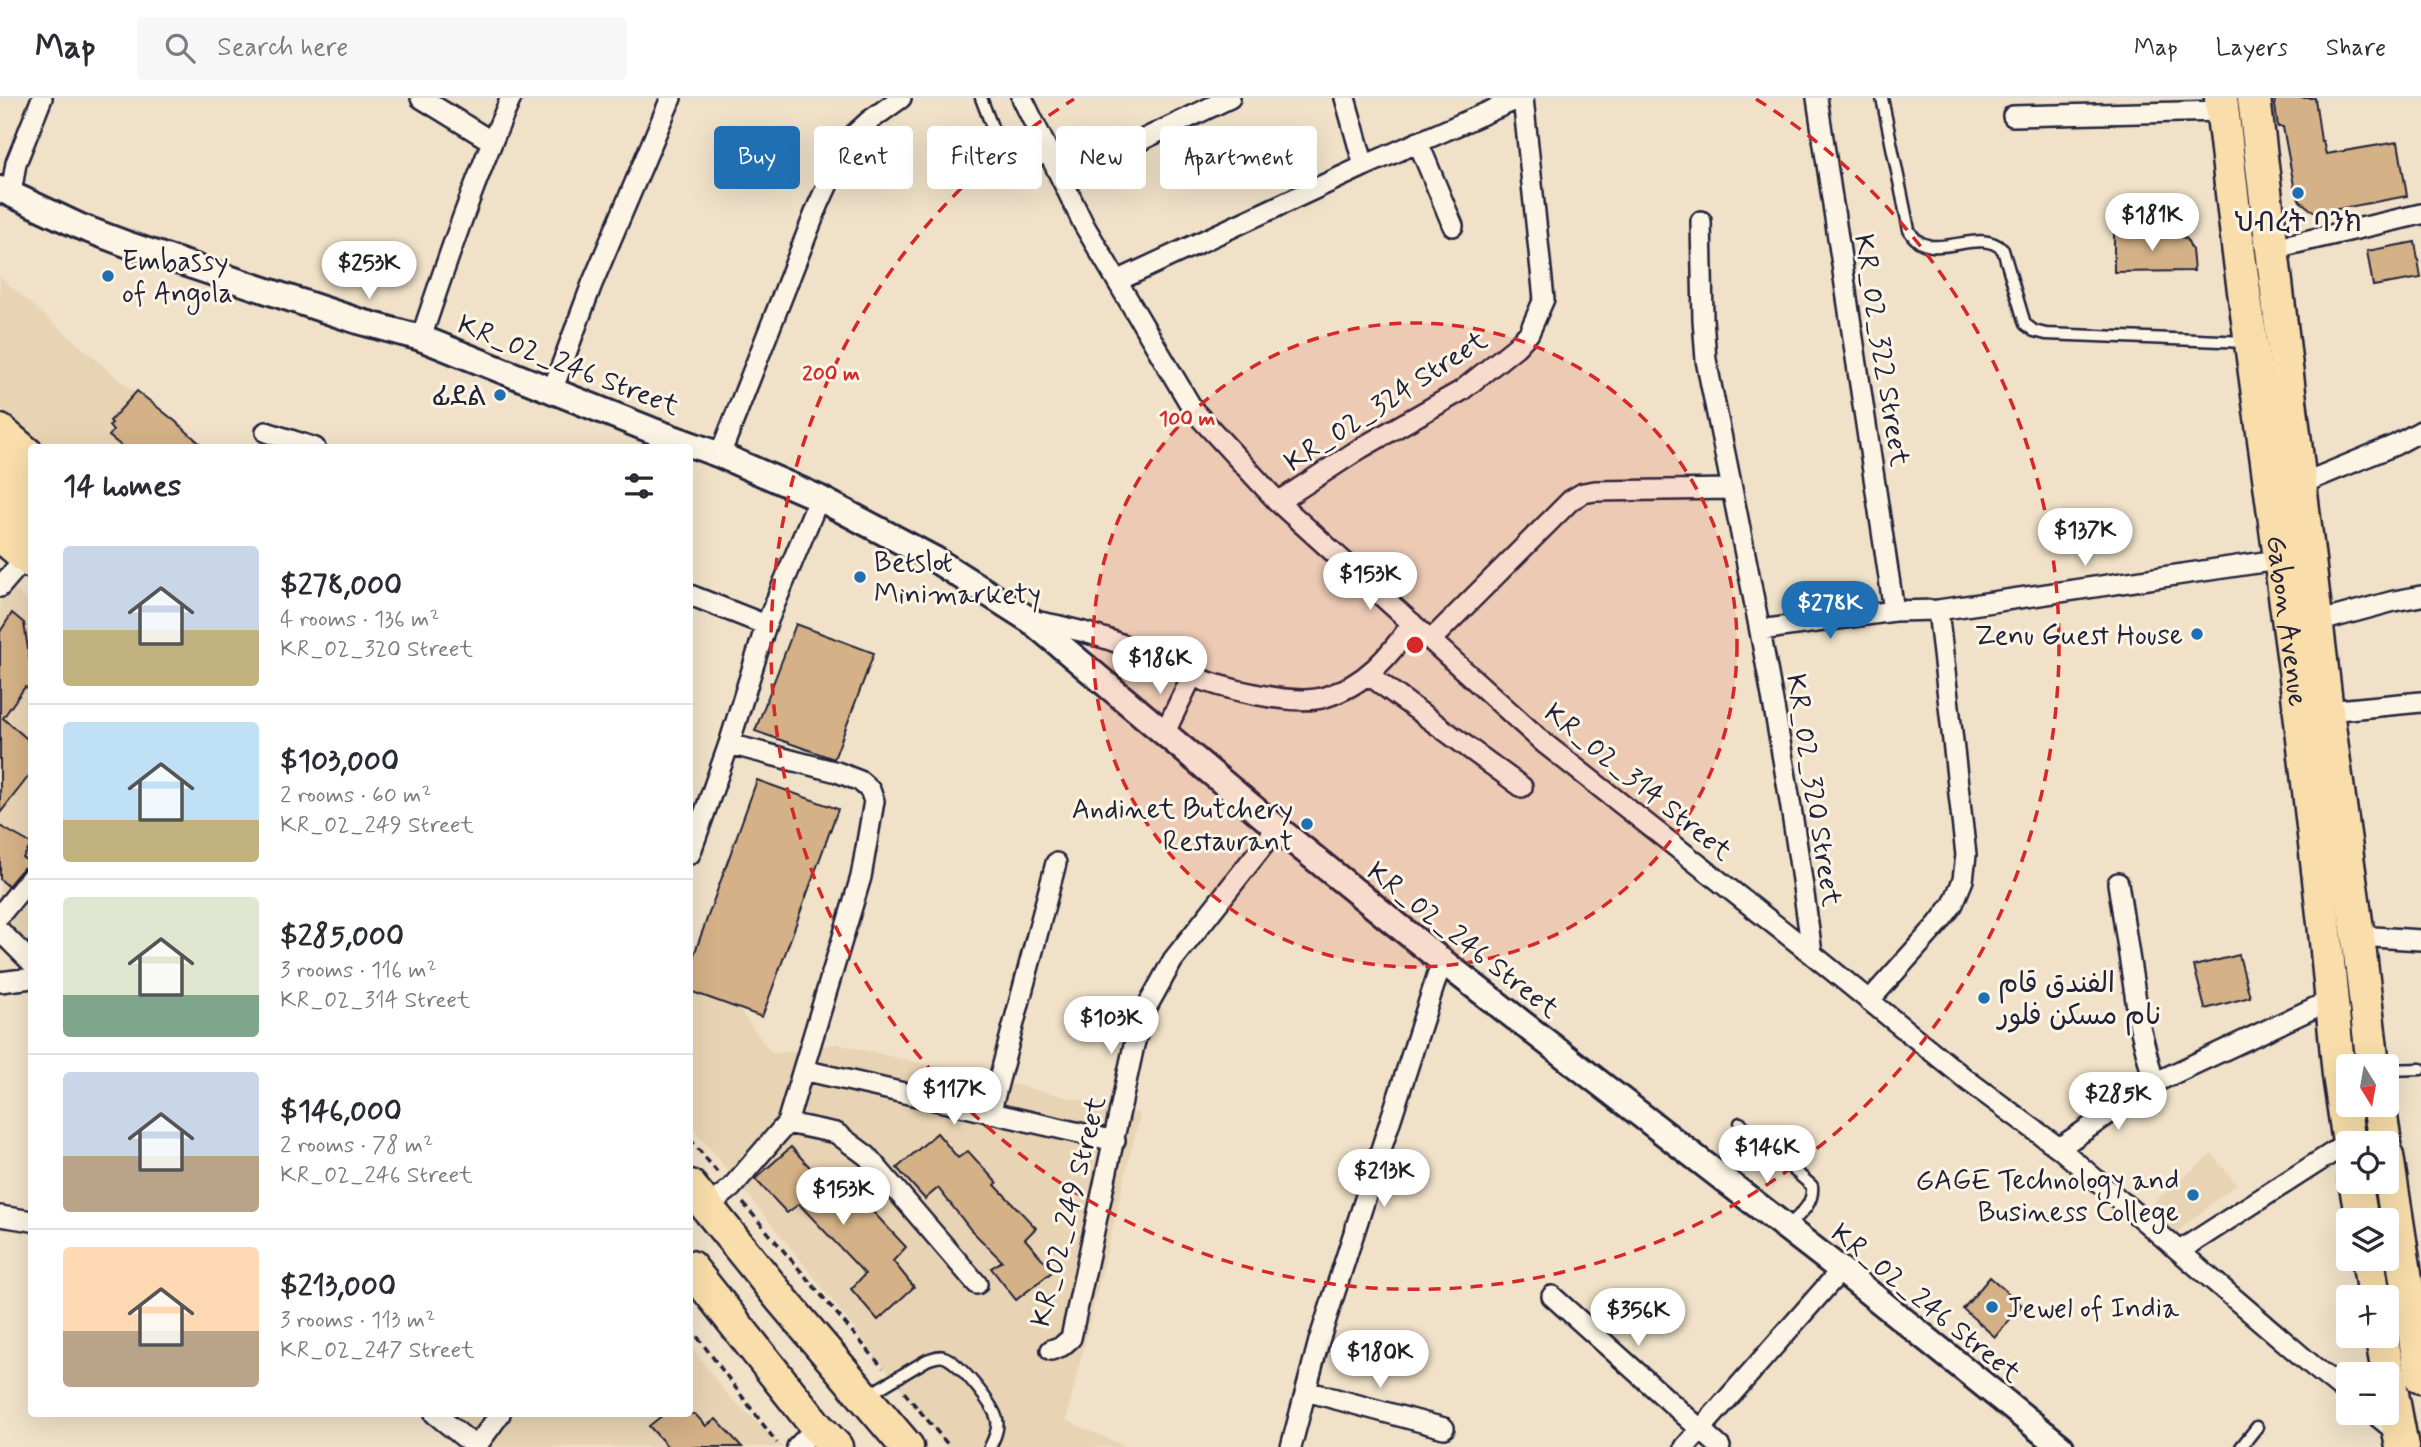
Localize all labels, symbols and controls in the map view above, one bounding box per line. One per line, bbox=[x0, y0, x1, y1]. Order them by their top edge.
search box bbox=[137, 17, 627, 80]
text: Map bbox=[35, 26, 95, 70]
icon: search bbox=[161, 29, 199, 67]
text: Search here bbox=[217, 31, 348, 65]
text: Map bbox=[2134, 33, 2178, 64]
text: Layers bbox=[2216, 33, 2288, 64]
text: Share bbox=[2326, 33, 2386, 64]
chip: Buy bbox=[714, 126, 800, 189]
chip: Rent bbox=[814, 126, 913, 189]
chip: Filters bbox=[927, 126, 1042, 189]
chip: New bbox=[1056, 126, 1146, 189]
chip: Apartment bbox=[1160, 126, 1317, 189]
marker: ህብረት ባንክ bbox=[2290, 185, 2306, 201]
pin: $181K bbox=[2103, 194, 2201, 253]
text: $181K bbox=[2121, 201, 2183, 231]
place label: ህብረት ባንክ bbox=[2234, 205, 2362, 242]
street label: KR_02_322 Street bbox=[1844, 232, 1917, 470]
pin: $253K bbox=[320, 242, 418, 301]
place label: Embassy of Angola bbox=[122, 244, 233, 315]
text: $253K bbox=[338, 249, 400, 279]
marker: Embassy of Angola bbox=[100, 268, 116, 284]
street label: KR_02_246 Street bbox=[452, 307, 685, 426]
street label: KR_02_324 Street bbox=[1278, 322, 1495, 481]
text: 200 m bbox=[802, 360, 860, 388]
place label: ፊደል bbox=[432, 379, 486, 416]
marker: ፊደል bbox=[492, 387, 508, 403]
text: 100 m bbox=[1159, 405, 1215, 433]
text: 14 homes bbox=[63, 467, 181, 506]
icon: filters bbox=[620, 467, 658, 505]
pin: $137K bbox=[2036, 508, 2134, 568]
text: $137K bbox=[2054, 516, 2116, 546]
street label: Gabon Avenue bbox=[2256, 533, 2315, 708]
place label: Betslot Minimarkety bbox=[874, 545, 1041, 614]
pin: $153K bbox=[1321, 552, 1419, 612]
text: $153K bbox=[1339, 560, 1401, 590]
text: $278,000 bbox=[280, 566, 402, 605]
marker: Betslot Minimarkety bbox=[852, 569, 868, 585]
icon: home bbox=[119, 574, 203, 658]
pin: $278K bbox=[1781, 582, 1879, 641]
text: $278K bbox=[1797, 589, 1863, 619]
text: 4 rooms · 136 m² bbox=[280, 605, 440, 635]
place label: Zenu Guest House bbox=[1975, 618, 2183, 655]
marker: Zenu Guest House bbox=[2189, 626, 2205, 642]
centre of rings bbox=[1403, 633, 1427, 657]
text: KR_02_320 Street bbox=[280, 635, 473, 665]
pin: $186K bbox=[1111, 636, 1209, 696]
text: $186K bbox=[1128, 644, 1192, 674]
street label: KR_02_320 Street bbox=[1776, 672, 1849, 910]
street label: KR_02_314 Street bbox=[1536, 696, 1740, 871]
text: $103,000 bbox=[280, 742, 399, 781]
icon: home bbox=[119, 750, 203, 834]
text: 2 rooms · 60 m² bbox=[280, 781, 432, 811]
place label: Andinet Butchery Restaurant bbox=[1072, 792, 1293, 861]
text: KR_02_249 Street bbox=[280, 811, 474, 841]
marker: Andinet Butchery Restaurant bbox=[1299, 816, 1315, 832]
street label: KR_02_246 Street bbox=[1359, 854, 1567, 1028]
text: $285,000 bbox=[280, 917, 404, 956]
icon: home bbox=[119, 925, 203, 1009]
text: 3 rooms · 116 m² bbox=[280, 956, 437, 986]
place label: الفندق قام نام مسكن فلور bbox=[1996, 966, 2161, 1036]
text: KR_02_314 Street bbox=[280, 986, 470, 1016]
marker: الفندق قام نام مسكن فلور bbox=[1976, 990, 1992, 1006]
pin: $103K bbox=[1062, 996, 1160, 1056]
text: $103K bbox=[1080, 1004, 1142, 1034]
north arrow bbox=[2336, 1054, 2399, 1116]
map controls bbox=[2336, 1054, 2399, 1425]
pin: $117K bbox=[905, 1068, 1003, 1127]
pin: $285K bbox=[2069, 1072, 2167, 1132]
text: $117K bbox=[923, 1075, 985, 1105]
text: $285K bbox=[2085, 1080, 2151, 1110]
text: $146,000 bbox=[280, 1092, 402, 1131]
street label: KR_02_249 Street bbox=[1023, 1092, 1116, 1331]
icon: home bbox=[119, 1100, 203, 1184]
pin: $146K bbox=[1718, 1126, 1816, 1185]
text: 2 rooms · 78 m² bbox=[280, 1131, 433, 1161]
button: locate bbox=[2336, 1131, 2399, 1194]
text: $146K bbox=[1735, 1133, 1799, 1163]
pin: $213K bbox=[1335, 1150, 1433, 1209]
text: $213K bbox=[1354, 1157, 1414, 1187]
text: KR_02_246 Street bbox=[280, 1161, 473, 1191]
place label: GAGE Technology and Business College bbox=[1916, 1163, 2179, 1234]
pin: $153K bbox=[794, 1168, 892, 1227]
text: $153K bbox=[812, 1175, 874, 1205]
marker: GAGE Technology and Business College bbox=[2185, 1187, 2201, 1203]
button: layers bbox=[2336, 1208, 2399, 1271]
street label: KR_02_246 Street bbox=[1823, 1216, 2029, 1392]
text: $213,000 bbox=[280, 1267, 396, 1306]
icon: home bbox=[119, 1275, 203, 1359]
button: + bbox=[2336, 1285, 2399, 1348]
pin: $356K bbox=[1589, 1288, 1687, 1348]
place label: Jewel of India bbox=[2006, 1291, 2179, 1328]
text: $356K bbox=[1606, 1296, 1670, 1326]
marker: Jewel of India bbox=[1984, 1299, 2000, 1315]
text: 3 rooms · 113 m² bbox=[280, 1306, 435, 1336]
pin: $180K bbox=[1331, 1330, 1429, 1390]
text: KR_02_247 Street bbox=[280, 1336, 475, 1366]
text: $180K bbox=[1347, 1338, 1413, 1368]
button: − bbox=[2336, 1362, 2399, 1425]

